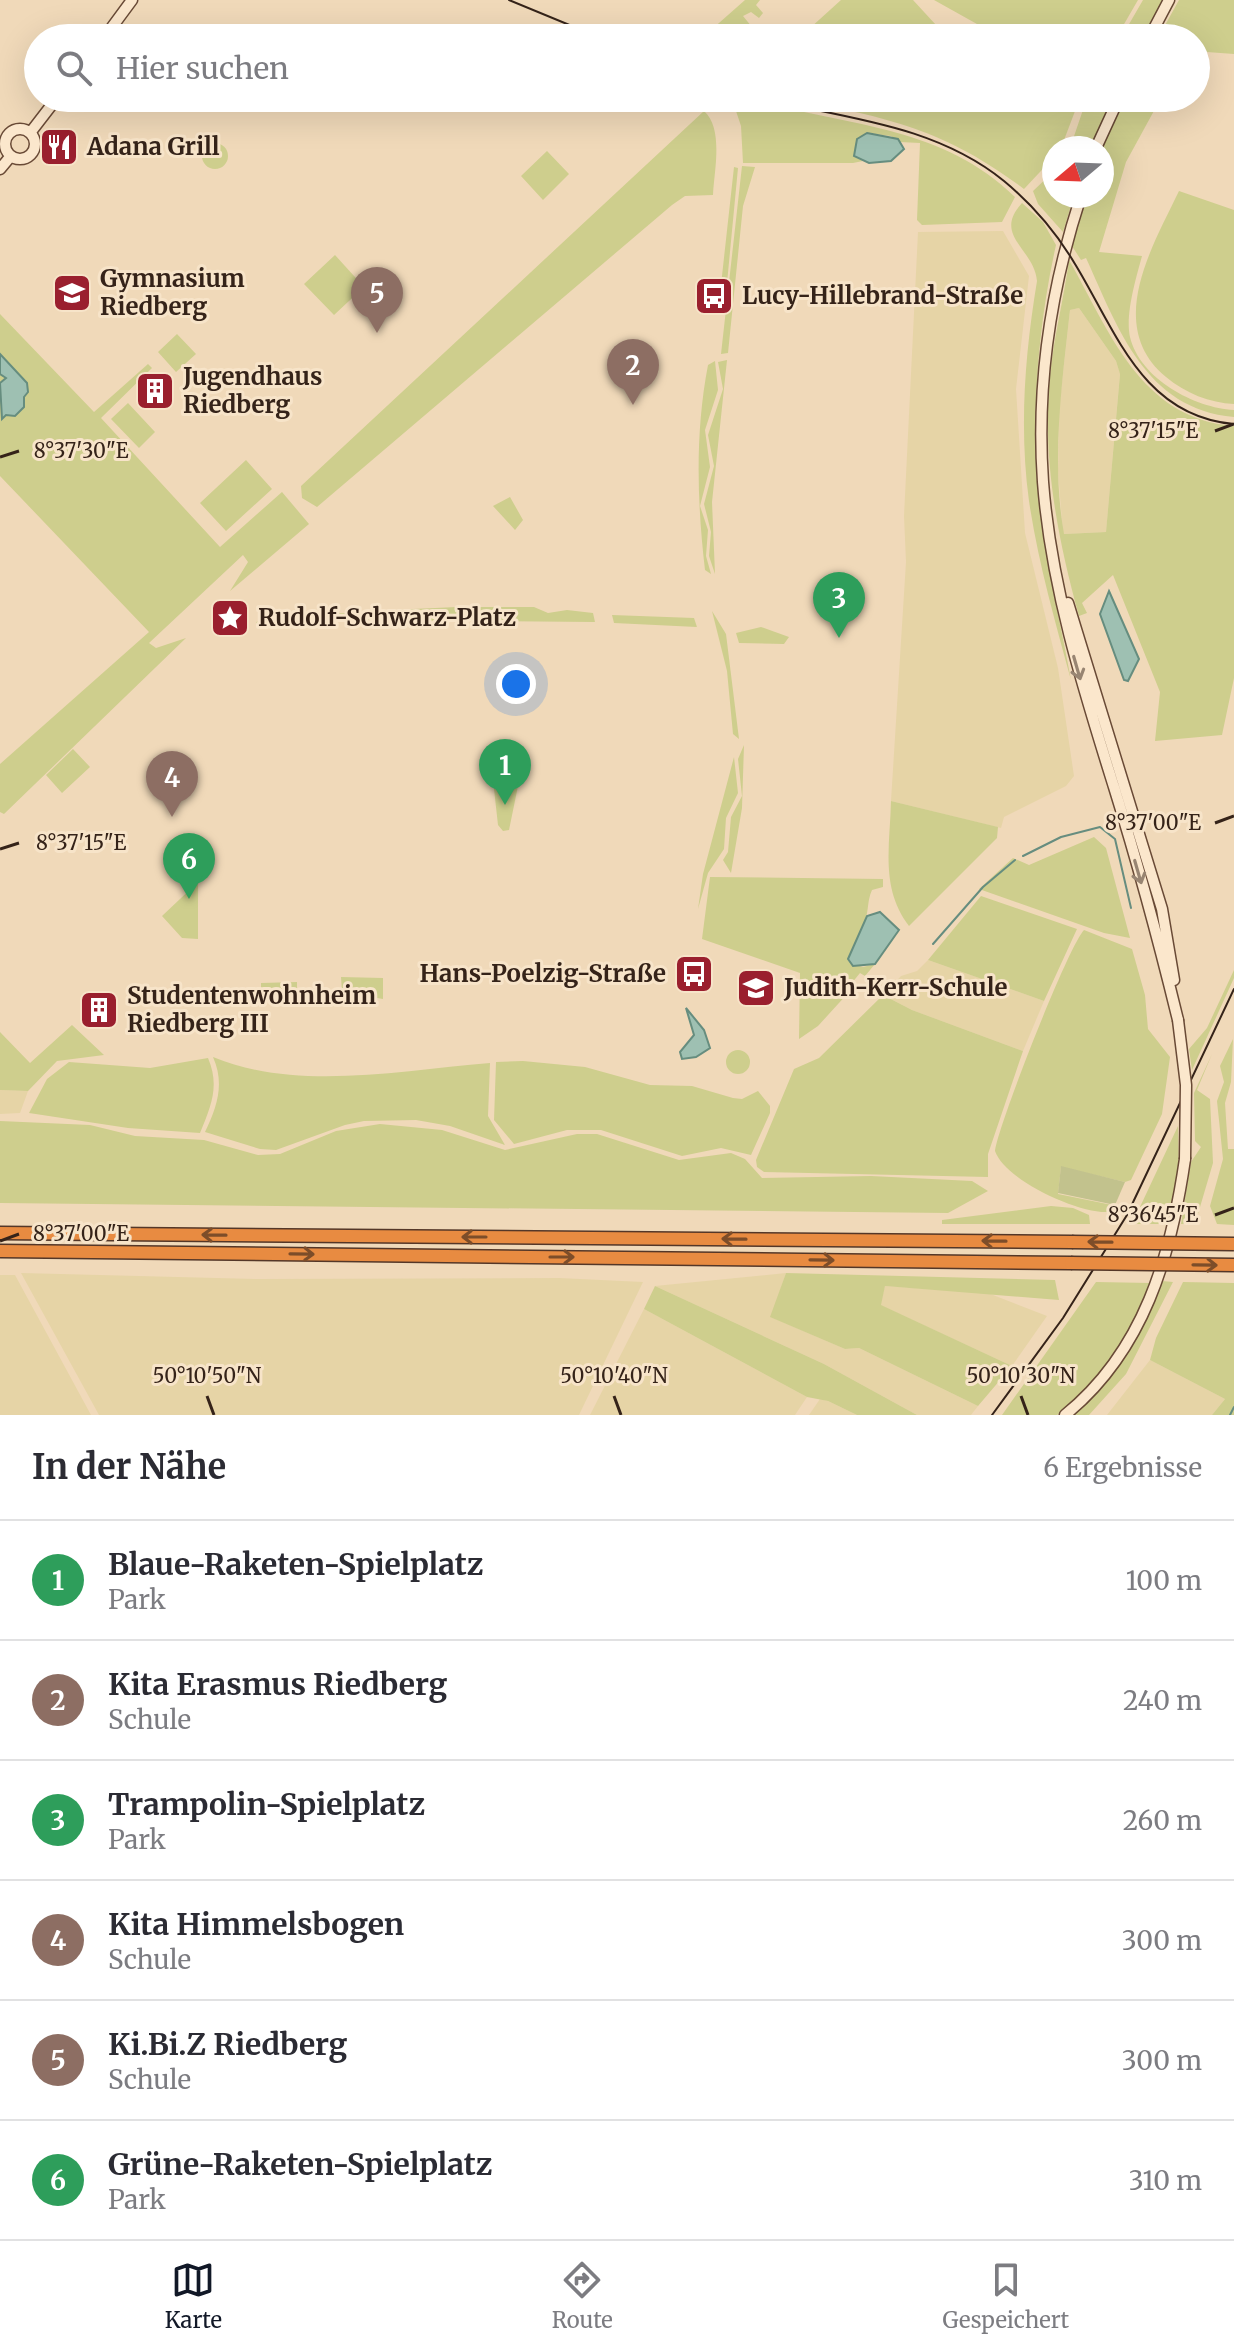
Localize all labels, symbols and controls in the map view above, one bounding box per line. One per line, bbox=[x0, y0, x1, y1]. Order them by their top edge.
search box bbox=[24, 24, 1210, 112]
icon: search bbox=[52, 46, 96, 90]
text: Hier suchen bbox=[116, 49, 289, 87]
restaurant icon: Adana Grill bbox=[38, 126, 80, 168]
place label: Adana Grill bbox=[86, 131, 220, 162]
north arrow bbox=[1042, 136, 1114, 208]
place label: Gymnasium Riedberg bbox=[100, 263, 245, 322]
pin: 5 bbox=[351, 267, 403, 333]
school or university icon: Gymnasium Riedberg bbox=[51, 272, 93, 314]
bus stop icon: Lucy-Hillebrand-Straße bbox=[693, 275, 735, 317]
place label: Lucy-Hillebrand-Straße bbox=[742, 280, 1023, 311]
pin: 2 bbox=[607, 339, 659, 405]
place label: Jugendhaus Riedberg bbox=[182, 361, 322, 420]
building icon: Jugendhaus Riedberg bbox=[134, 370, 176, 412]
text: 8°37'15"E bbox=[1108, 418, 1198, 443]
text: 8°37'30"E bbox=[34, 438, 129, 463]
pin: 3 bbox=[813, 572, 865, 638]
place icon: Rudolf-Schwarz-Platz bbox=[209, 597, 251, 639]
place label: Rudolf-Schwarz-Platz bbox=[258, 602, 516, 633]
one-way arrow bbox=[1071, 655, 1085, 680]
your location bbox=[496, 664, 536, 704]
pin: 1 bbox=[479, 739, 531, 805]
pin: 4 bbox=[146, 751, 198, 817]
text: 8°37'00"E bbox=[1105, 810, 1201, 835]
text: 8°37'15"E bbox=[36, 830, 126, 855]
pin: 6 bbox=[163, 833, 215, 899]
one-way arrow bbox=[1131, 858, 1146, 884]
bus stop icon: Hans-Poelzig-Straße bbox=[673, 953, 715, 995]
place label: Hans-Poelzig-Straße bbox=[419, 958, 666, 989]
school or university icon: Judith-Kerr-Schule bbox=[735, 967, 777, 1009]
place label: Judith-Kerr-Schule bbox=[783, 972, 1007, 1003]
place label: Studentenwohnheim Riedberg III bbox=[127, 980, 376, 1039]
building icon: Studentenwohnheim Riedberg III bbox=[78, 989, 120, 1031]
text: 8°36'45"E bbox=[1108, 1202, 1199, 1227]
text: 8°37'00"E bbox=[33, 1221, 129, 1246]
one-way arrow bbox=[201, 1227, 228, 1243]
one-way arrow bbox=[461, 1229, 488, 1245]
one-way arrow bbox=[721, 1231, 748, 1247]
one-way arrow bbox=[981, 1234, 1008, 1249]
one-way arrow bbox=[1087, 1234, 1114, 1250]
one-way arrow bbox=[288, 1247, 315, 1262]
one-way arrow bbox=[548, 1249, 575, 1265]
one-way arrow bbox=[808, 1252, 835, 1267]
one-way arrow bbox=[1191, 1257, 1218, 1273]
text: 50°10'50"N bbox=[153, 1363, 262, 1388]
text: 50°10'40"N bbox=[560, 1363, 668, 1388]
text: 50°10'30"N bbox=[967, 1363, 1076, 1388]
text: In der Nähe bbox=[32, 1446, 226, 1488]
text: 6 Ergebnisse bbox=[1043, 1451, 1202, 1484]
text: Blaue-Raketen-Spielplatz bbox=[108, 1545, 483, 1583]
text: 1 bbox=[52, 1564, 64, 1597]
text: 100 m bbox=[1126, 1564, 1202, 1597]
text: Park bbox=[108, 1583, 166, 1616]
text: Kita Erasmus Riedberg bbox=[108, 1665, 447, 1703]
text: 2 bbox=[50, 1684, 66, 1717]
text: 240 m bbox=[1123, 1684, 1202, 1717]
text: Schule bbox=[108, 1703, 191, 1736]
text: Trampolin-Spielplatz bbox=[108, 1785, 425, 1823]
text: 3 bbox=[51, 1804, 65, 1837]
text: 260 m bbox=[1123, 1804, 1202, 1837]
text: Park bbox=[108, 1823, 166, 1856]
text: Kita Himmelsbogen bbox=[108, 1905, 404, 1943]
text: 4 bbox=[50, 1924, 66, 1957]
text: 300 m bbox=[1122, 1924, 1202, 1957]
text: Schule bbox=[108, 1943, 191, 1976]
text: Ki.Bi.Z Riedberg bbox=[108, 2025, 347, 2063]
text: 5 bbox=[50, 2044, 66, 2077]
text: 300 m bbox=[1122, 2044, 1202, 2077]
text: Schule bbox=[108, 2063, 191, 2096]
text: Grüne-Raketen-Spielplatz bbox=[108, 2145, 492, 2183]
text: 6 bbox=[50, 2164, 66, 2197]
text: 310 m bbox=[1129, 2164, 1202, 2197]
text: Park bbox=[108, 2183, 166, 2216]
tab: Karte bbox=[165, 2258, 222, 2334]
tab: Route bbox=[552, 2258, 613, 2334]
tab: Gespeichert bbox=[942, 2258, 1069, 2334]

